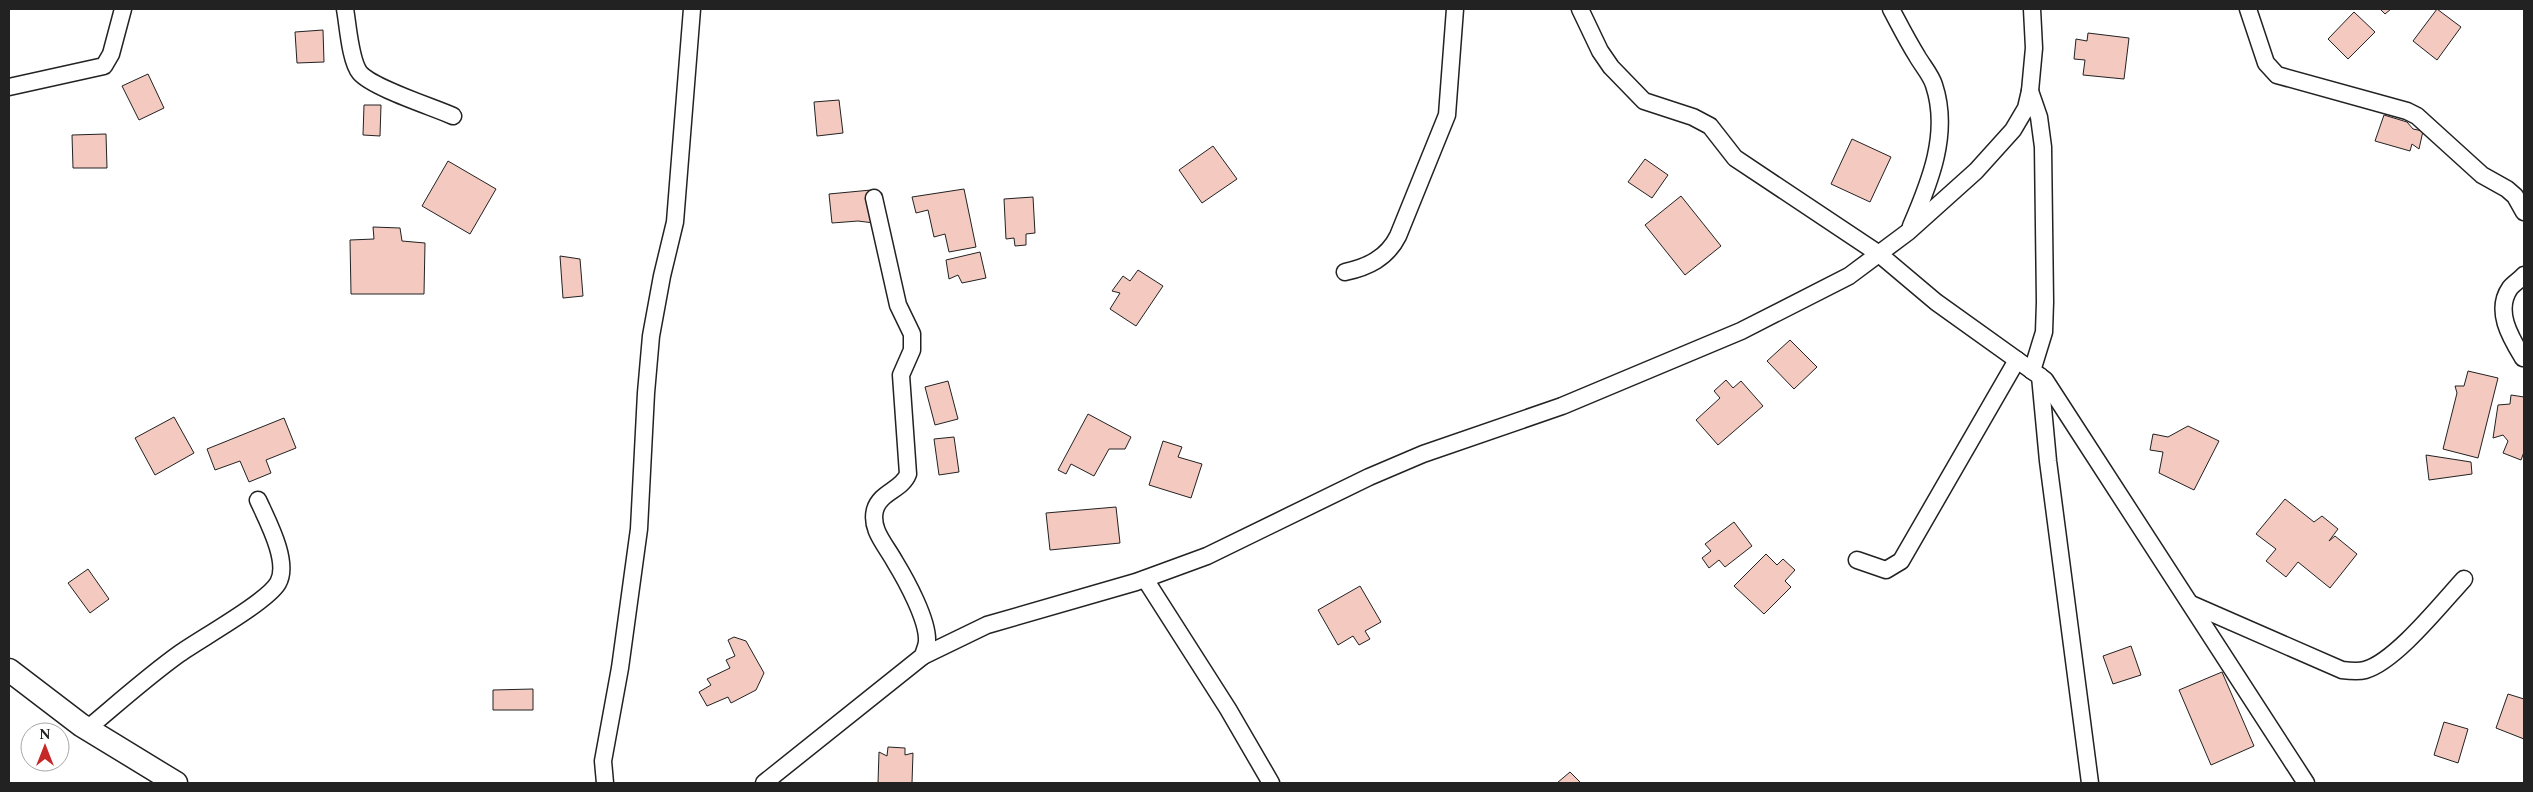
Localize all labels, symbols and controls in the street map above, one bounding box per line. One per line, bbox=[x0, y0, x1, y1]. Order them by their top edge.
north arrow bbox=[20, 722, 70, 772]
text: N bbox=[39, 724, 51, 745]

